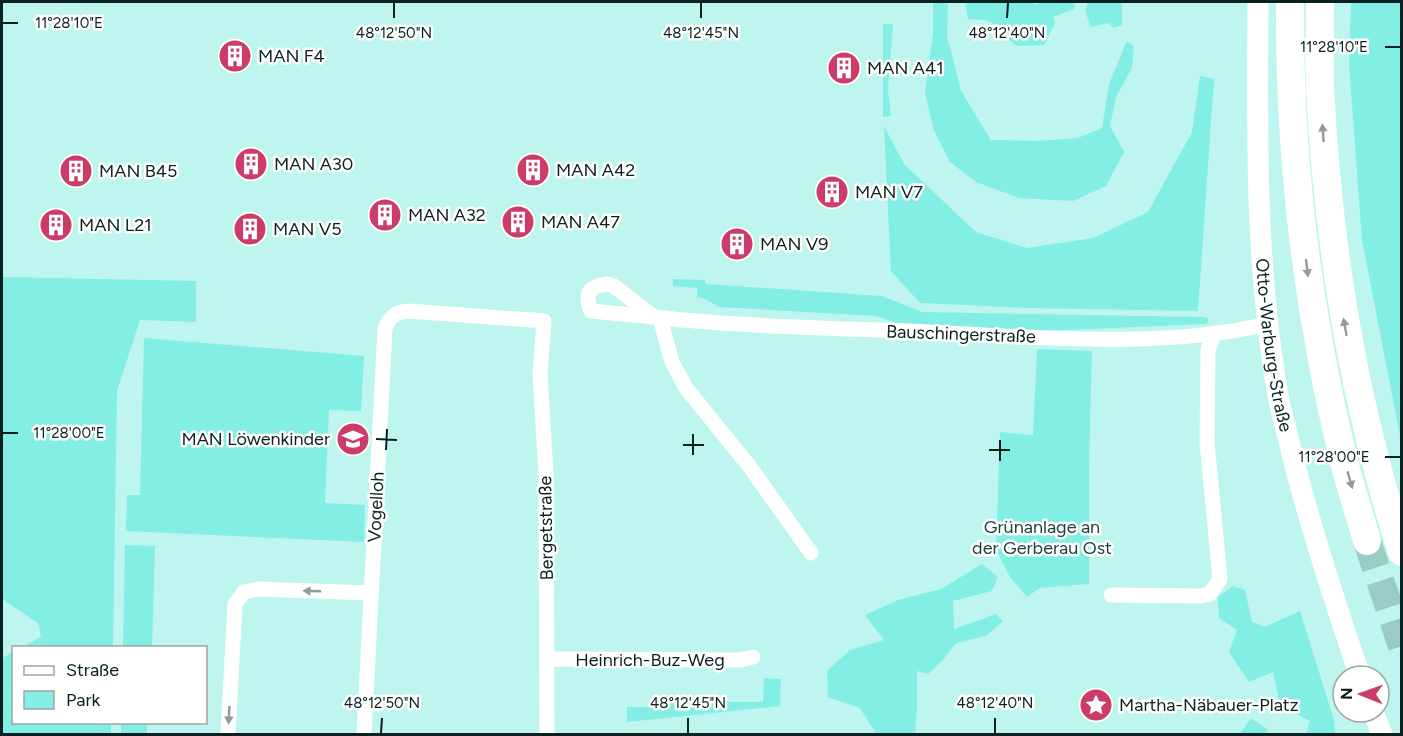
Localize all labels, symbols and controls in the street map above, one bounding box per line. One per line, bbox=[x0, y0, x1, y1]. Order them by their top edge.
text: 11°28'10"E bbox=[35, 14, 103, 32]
text: 48°12'50"N bbox=[356, 24, 432, 42]
text: 48°12'45"N bbox=[663, 24, 739, 42]
text: 48°12'40"N bbox=[969, 24, 1045, 42]
building icon: MAN F4 bbox=[217, 38, 253, 74]
text: 11°28'10"E bbox=[1300, 38, 1368, 56]
place label: MAN F4 bbox=[258, 45, 325, 67]
building icon: MAN A41 bbox=[826, 50, 862, 86]
place label: MAN A41 bbox=[867, 57, 944, 79]
one-way arrow bbox=[1318, 123, 1328, 142]
building icon: MAN A30 bbox=[233, 146, 269, 182]
building icon: MAN A42 bbox=[515, 152, 551, 188]
building icon: MAN B45 bbox=[58, 153, 94, 189]
place label: MAN A30 bbox=[274, 153, 353, 175]
place label: MAN A42 bbox=[556, 159, 635, 181]
place label: MAN B45 bbox=[99, 160, 177, 182]
building icon: MAN V7 bbox=[814, 174, 850, 210]
place label: MAN V7 bbox=[855, 181, 923, 203]
building icon: MAN A32 bbox=[367, 197, 403, 233]
place label: MAN A32 bbox=[408, 204, 486, 226]
building icon: MAN A47 bbox=[500, 204, 536, 240]
building icon: MAN L21 bbox=[38, 207, 74, 243]
building icon: MAN V5 bbox=[232, 211, 268, 247]
place label: MAN A47 bbox=[541, 211, 620, 233]
place label: MAN L21 bbox=[79, 214, 152, 236]
place label: MAN V5 bbox=[273, 218, 342, 240]
building icon: MAN V9 bbox=[719, 226, 755, 262]
place label: MAN V9 bbox=[760, 233, 828, 255]
street label: Otto-Warburg-Straße bbox=[1251, 257, 1297, 434]
one-way arrow bbox=[1303, 259, 1312, 278]
one-way arrow bbox=[1340, 317, 1349, 336]
street label: Bauschingerstraße bbox=[886, 320, 1036, 348]
school or university icon: MAN Löwenkinder bbox=[335, 421, 371, 457]
text: 11°28'00"E bbox=[33, 424, 105, 442]
place label: MAN Löwenkinder bbox=[181, 428, 330, 450]
text: 11°28'00"E bbox=[1298, 448, 1370, 466]
street label: Vogelloh bbox=[363, 471, 389, 543]
one-way arrow bbox=[1345, 471, 1355, 489]
street label: Bergetstraße bbox=[534, 475, 558, 580]
park label: Grünanlage an der Gerberau Ost bbox=[972, 516, 1112, 559]
one-way arrow bbox=[302, 586, 321, 595]
legend bbox=[12, 646, 207, 724]
street label: Heinrich-Buz-Weg bbox=[575, 649, 725, 671]
text: Straße bbox=[66, 659, 119, 681]
north arrow bbox=[1331, 664, 1391, 724]
place icon: Martha-Näbauer-Platz bbox=[1078, 687, 1114, 723]
text: N bbox=[1337, 687, 1356, 700]
text: Park bbox=[66, 689, 101, 711]
text: 48°12'50"N bbox=[344, 694, 420, 712]
text: 48°12'45"N bbox=[650, 694, 726, 712]
text: 48°12'40"N bbox=[957, 694, 1033, 712]
place label: Martha-Näbauer-Platz bbox=[1119, 694, 1299, 716]
one-way arrow bbox=[225, 706, 234, 725]

